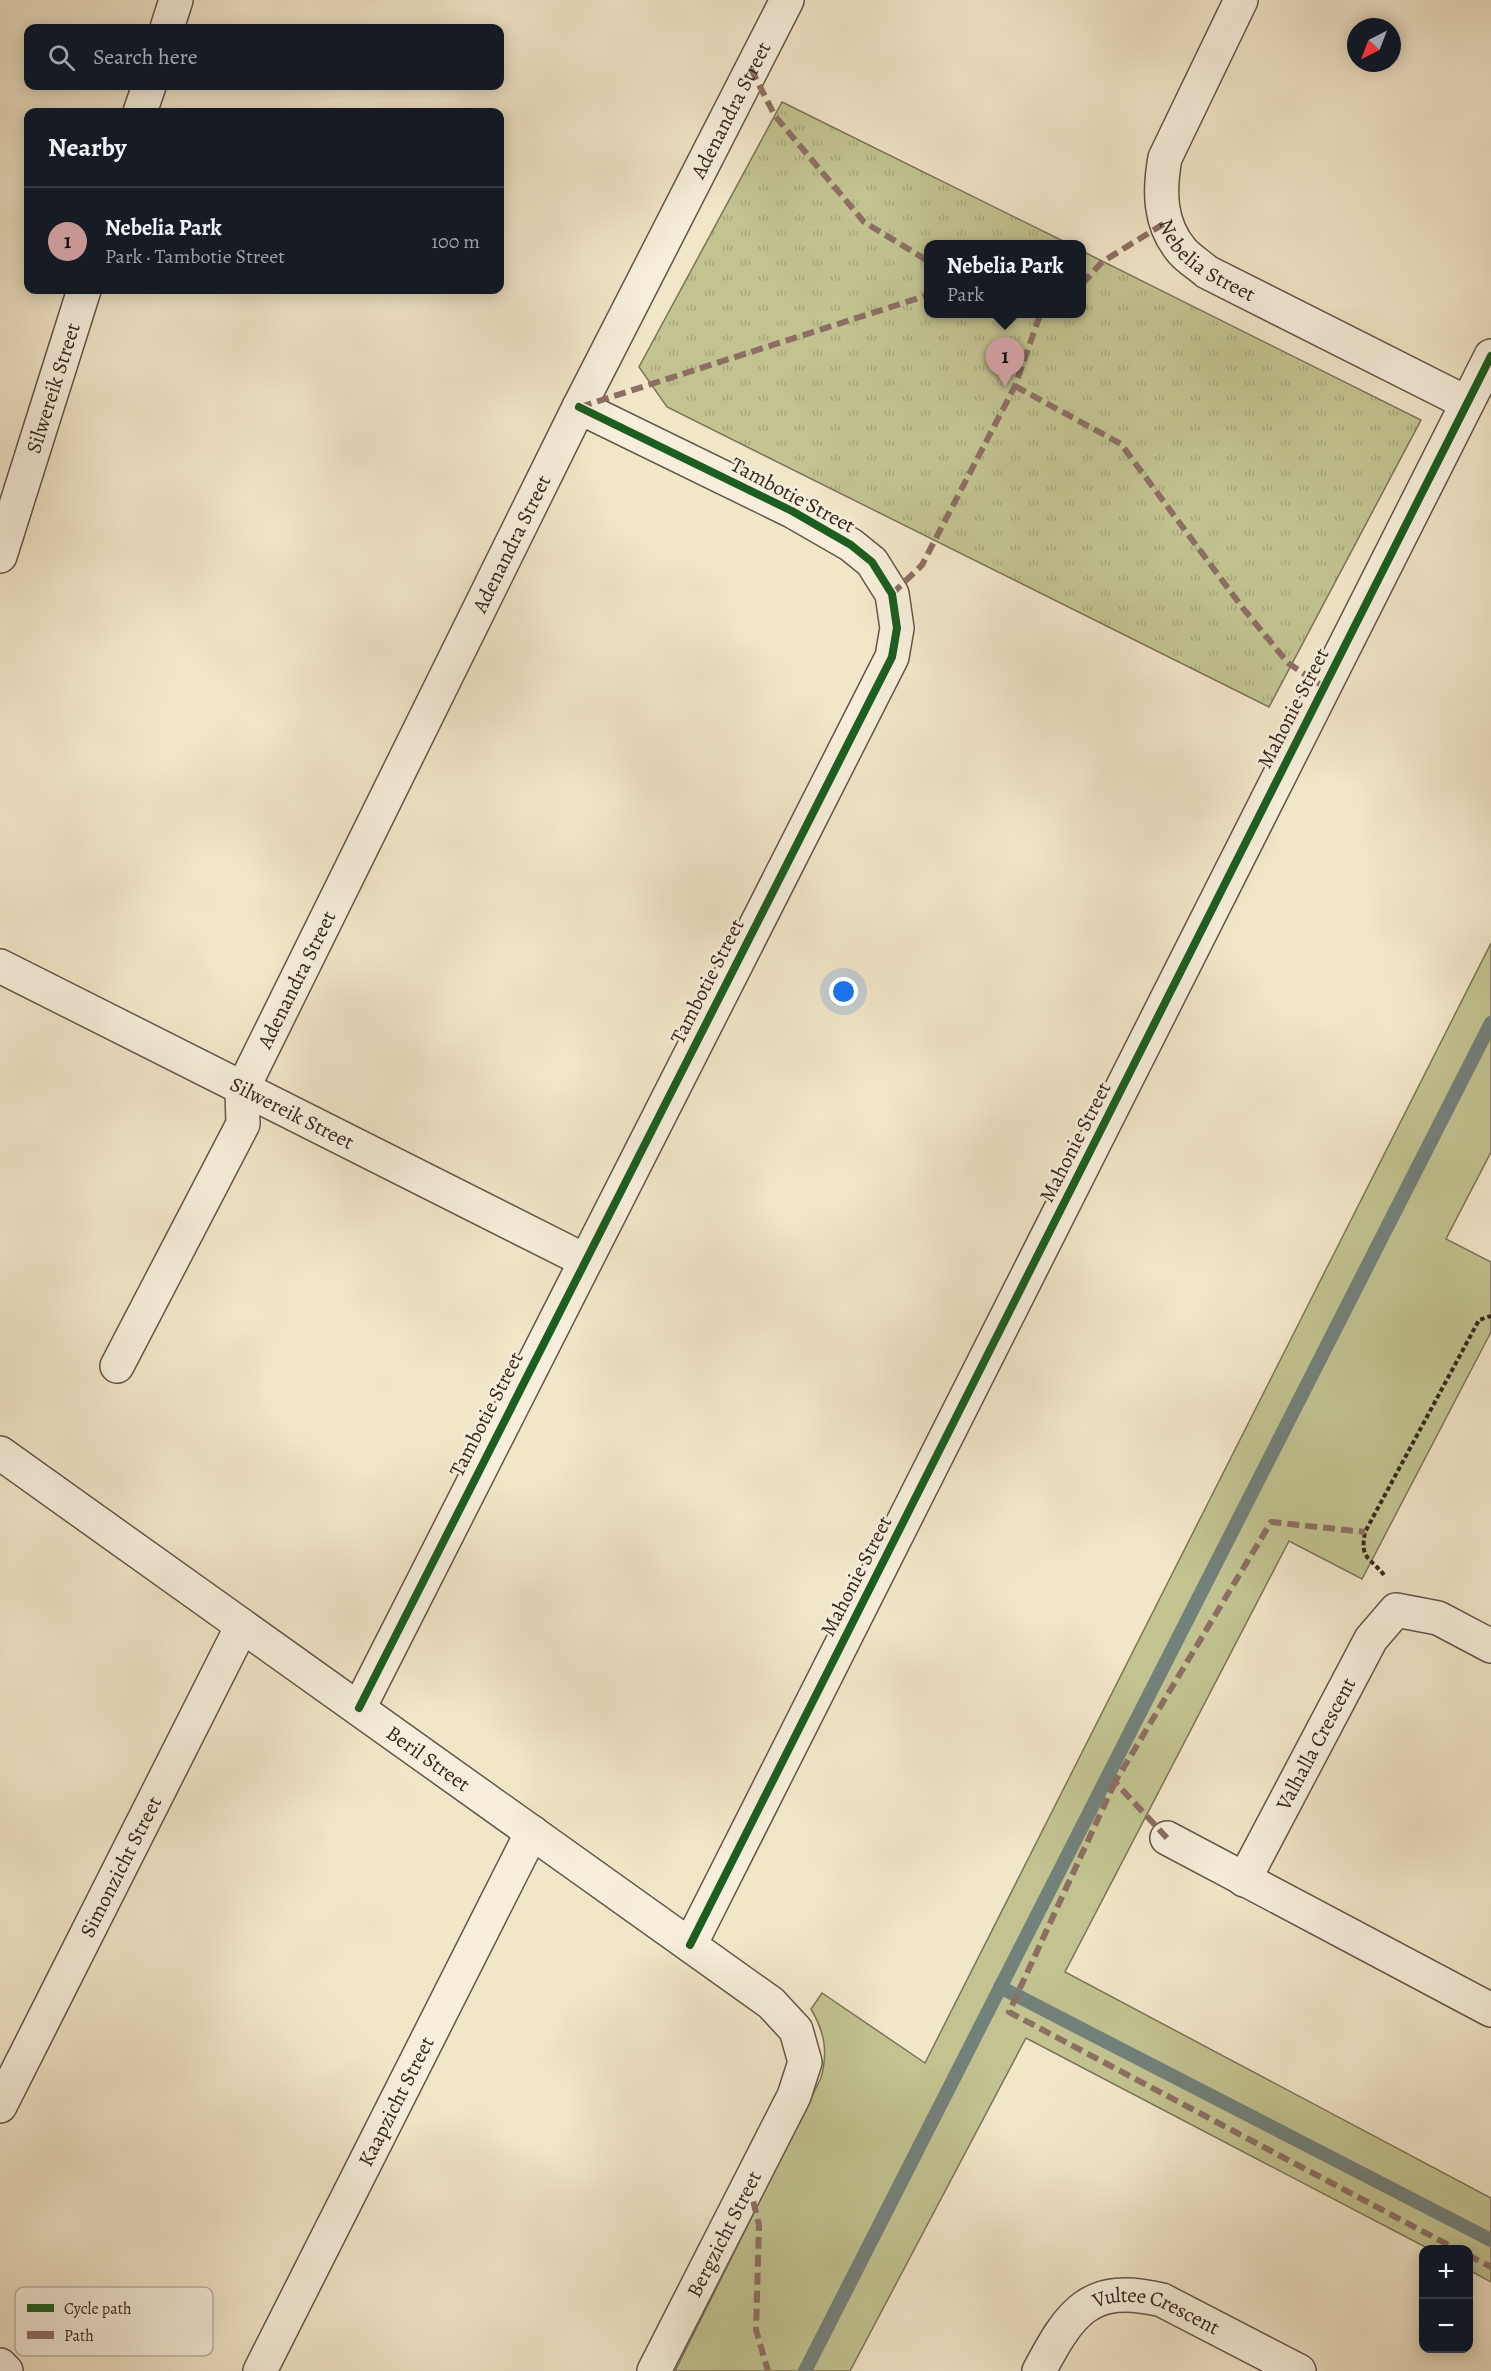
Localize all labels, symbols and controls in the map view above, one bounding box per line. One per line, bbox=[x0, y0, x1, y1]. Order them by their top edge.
north arrow bbox=[1347, 18, 1401, 72]
search box bbox=[24, 24, 504, 90]
street label: Adenandra Street bbox=[684, 37, 777, 184]
icon: search bbox=[45, 41, 78, 74]
text: Search here bbox=[93, 42, 198, 72]
text: Nearby bbox=[48, 130, 127, 165]
text: Nebelia Park bbox=[105, 213, 222, 243]
street label: Nebelia Street bbox=[1152, 215, 1260, 308]
text: 1 bbox=[64, 228, 71, 255]
text: 100 m bbox=[431, 228, 480, 255]
popup bbox=[924, 240, 1086, 318]
text: Park · Tambotie Street bbox=[105, 243, 285, 270]
text: Nebelia Park bbox=[947, 251, 1063, 281]
text: Park bbox=[947, 281, 984, 308]
street label: Silwereik Street bbox=[19, 319, 87, 457]
pin: 1 bbox=[986, 338, 1024, 387]
street label: Tambotie Street bbox=[726, 451, 860, 540]
street label: Adenandra Street bbox=[465, 470, 557, 618]
street label: Mahonie Street bbox=[1251, 643, 1335, 773]
street label: Adenandra Street bbox=[250, 906, 342, 1054]
street label: Tambotie Street bbox=[663, 914, 751, 1048]
your location bbox=[829, 977, 858, 1006]
street label: Silwereik Street bbox=[225, 1070, 359, 1156]
street label: Mahonie Street bbox=[1033, 1077, 1117, 1207]
street label: Tambotie Street bbox=[442, 1347, 530, 1481]
street label: Mahonie Street bbox=[814, 1511, 898, 1641]
street label: Valhalla Crescent bbox=[1269, 1672, 1362, 1816]
street label: Beril Street bbox=[381, 1719, 476, 1798]
street label: Simonzicht Street bbox=[73, 1791, 168, 1942]
street label: Kaapzicht Street bbox=[352, 2032, 441, 2171]
street label: Bergzicht Street bbox=[680, 2166, 768, 2302]
map controls bbox=[1419, 2245, 1473, 2353]
button: + bbox=[1419, 2245, 1473, 2299]
street label: Vultee Crescent bbox=[1087, 2281, 1225, 2342]
legend bbox=[15, 2287, 213, 2356]
text: Cycle path bbox=[64, 2298, 132, 2320]
button: − bbox=[1419, 2299, 1473, 2353]
text: Path bbox=[64, 2325, 94, 2347]

